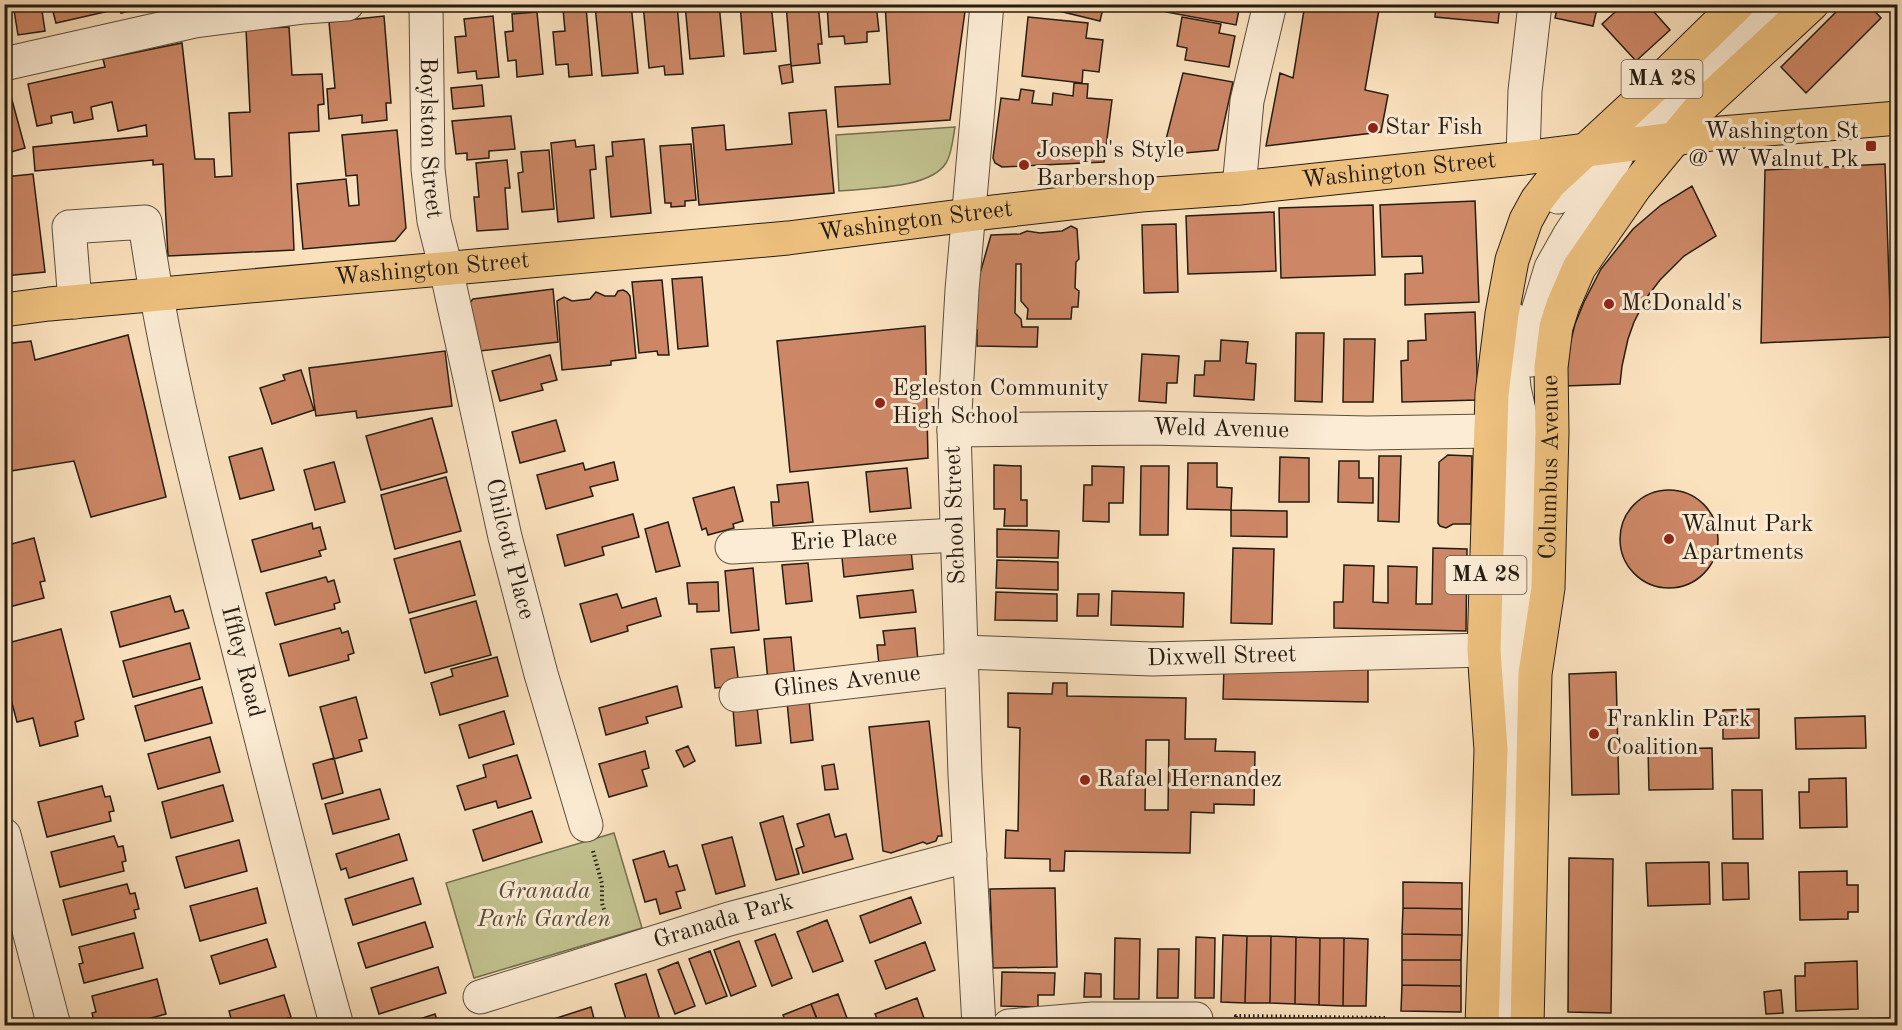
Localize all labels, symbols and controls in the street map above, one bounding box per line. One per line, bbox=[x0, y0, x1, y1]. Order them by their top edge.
street label: Boylston Street bbox=[415, 57, 446, 220]
road number: MA 28 bbox=[1622, 60, 1702, 98]
place label: Star Fish bbox=[1385, 116, 1483, 140]
place label: Washington St @ W Walnut Pk bbox=[1689, 120, 1859, 172]
marker: Star Fish bbox=[1366, 121, 1380, 135]
place label: Joseph's Style Barbershop bbox=[1036, 139, 1184, 191]
marker: Washington St @ W Walnut Pk bbox=[1864, 139, 1878, 153]
street label: Washington Street bbox=[1301, 149, 1497, 193]
marker: Joseph's Style Barbershop bbox=[1017, 158, 1031, 172]
street label: Washington Street bbox=[817, 198, 1014, 246]
street label: Washington Street bbox=[334, 249, 530, 290]
place label: McDonald's bbox=[1621, 292, 1742, 316]
marker: McDonald's bbox=[1602, 297, 1616, 311]
street label: Columbus Avenue bbox=[1537, 374, 1564, 560]
place label: Egleston Community High School bbox=[892, 377, 1109, 429]
marker: Egleston Community High School bbox=[873, 396, 887, 410]
street label: Weld Avenue bbox=[1153, 416, 1289, 443]
street label: School Street bbox=[942, 445, 970, 585]
street label: Chilcott Place bbox=[481, 476, 538, 622]
place label: Walnut Park Apartments bbox=[1681, 513, 1813, 565]
street label: Erie Place bbox=[790, 526, 898, 556]
marker: Walnut Park Apartments bbox=[1662, 532, 1676, 546]
road number: MA 28 bbox=[1446, 556, 1526, 594]
street label: Iffley Road bbox=[216, 604, 267, 720]
street label: Dixwell Street bbox=[1147, 643, 1297, 671]
street label: Glines Avenue bbox=[773, 662, 922, 703]
place label: Franklin Park Coalition bbox=[1606, 708, 1751, 760]
marker: Franklin Park Coalition bbox=[1587, 727, 1601, 741]
place label: Rafael Hernandez bbox=[1097, 768, 1282, 792]
marker: Rafael Hernandez bbox=[1078, 773, 1092, 787]
park label: Granada Park Garden bbox=[476, 880, 611, 932]
street label: Granada Park bbox=[651, 890, 796, 954]

